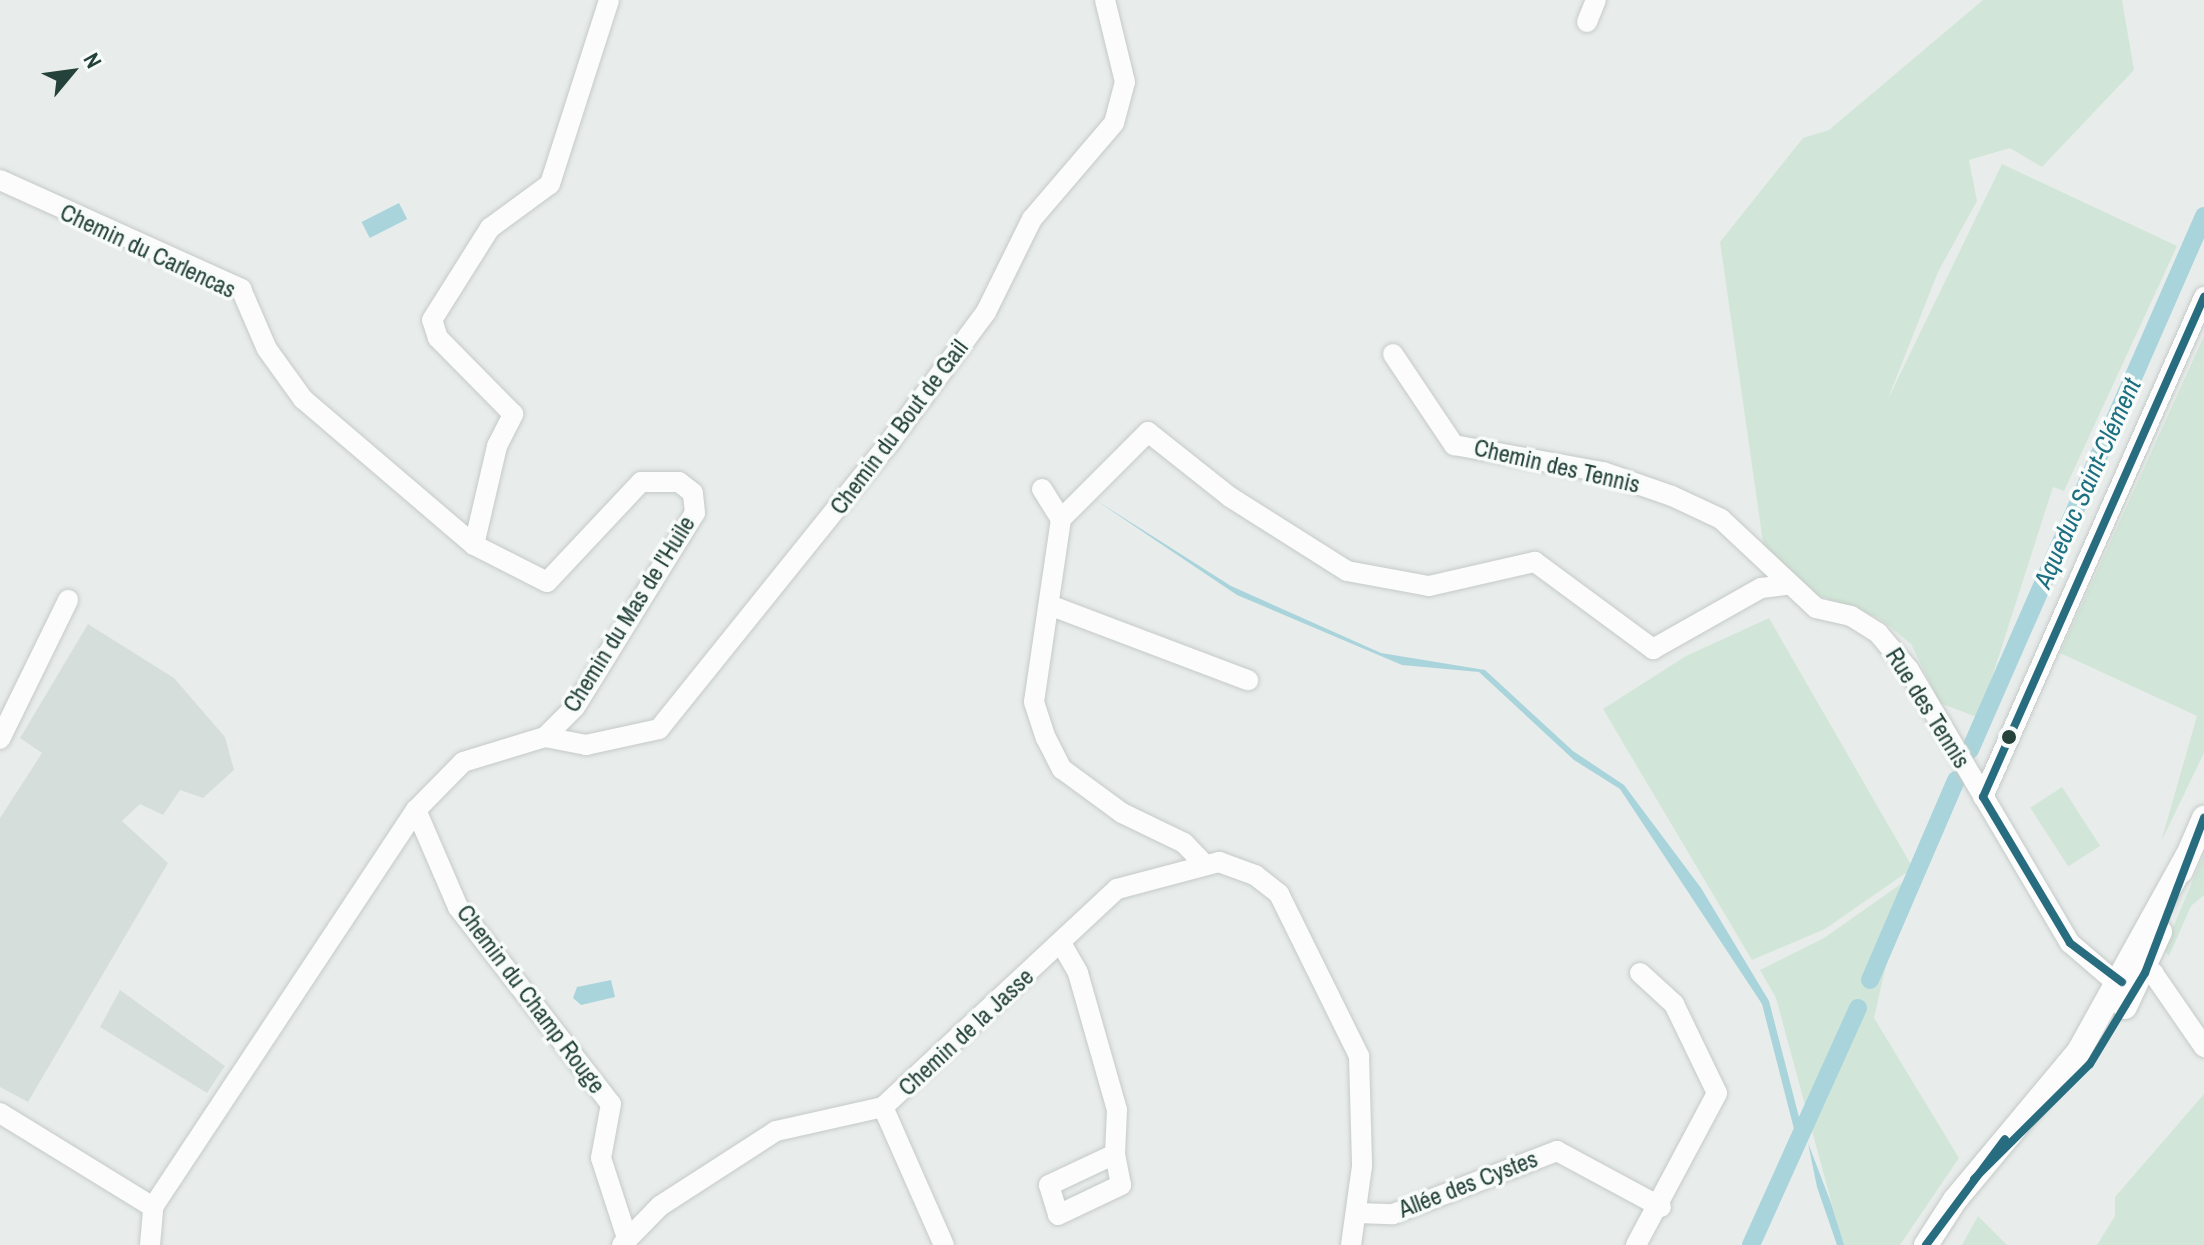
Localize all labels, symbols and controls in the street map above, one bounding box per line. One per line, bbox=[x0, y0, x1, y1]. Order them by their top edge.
north arrow bbox=[32, 32, 112, 112]
text: N bbox=[77, 47, 109, 73]
street label: Chemin du Carlencas bbox=[56, 198, 240, 304]
street label: Chemin du Bout de Gail bbox=[824, 334, 974, 520]
water label: Aqueduc Saint-Clément bbox=[2027, 373, 2147, 593]
street label: Chemin des Tennis bbox=[1471, 433, 1643, 499]
street label: Chemin du Mas de l'Huile bbox=[557, 511, 701, 717]
street label: Rue des Tennis bbox=[1880, 642, 1976, 774]
unlabelled marker bbox=[2001, 729, 2017, 745]
street label: Chemin du Champ Rouge bbox=[451, 899, 611, 1099]
street label: Chemin de la Jasse bbox=[893, 962, 1039, 1102]
street label: Allée des Cystes bbox=[1394, 1144, 1542, 1224]

